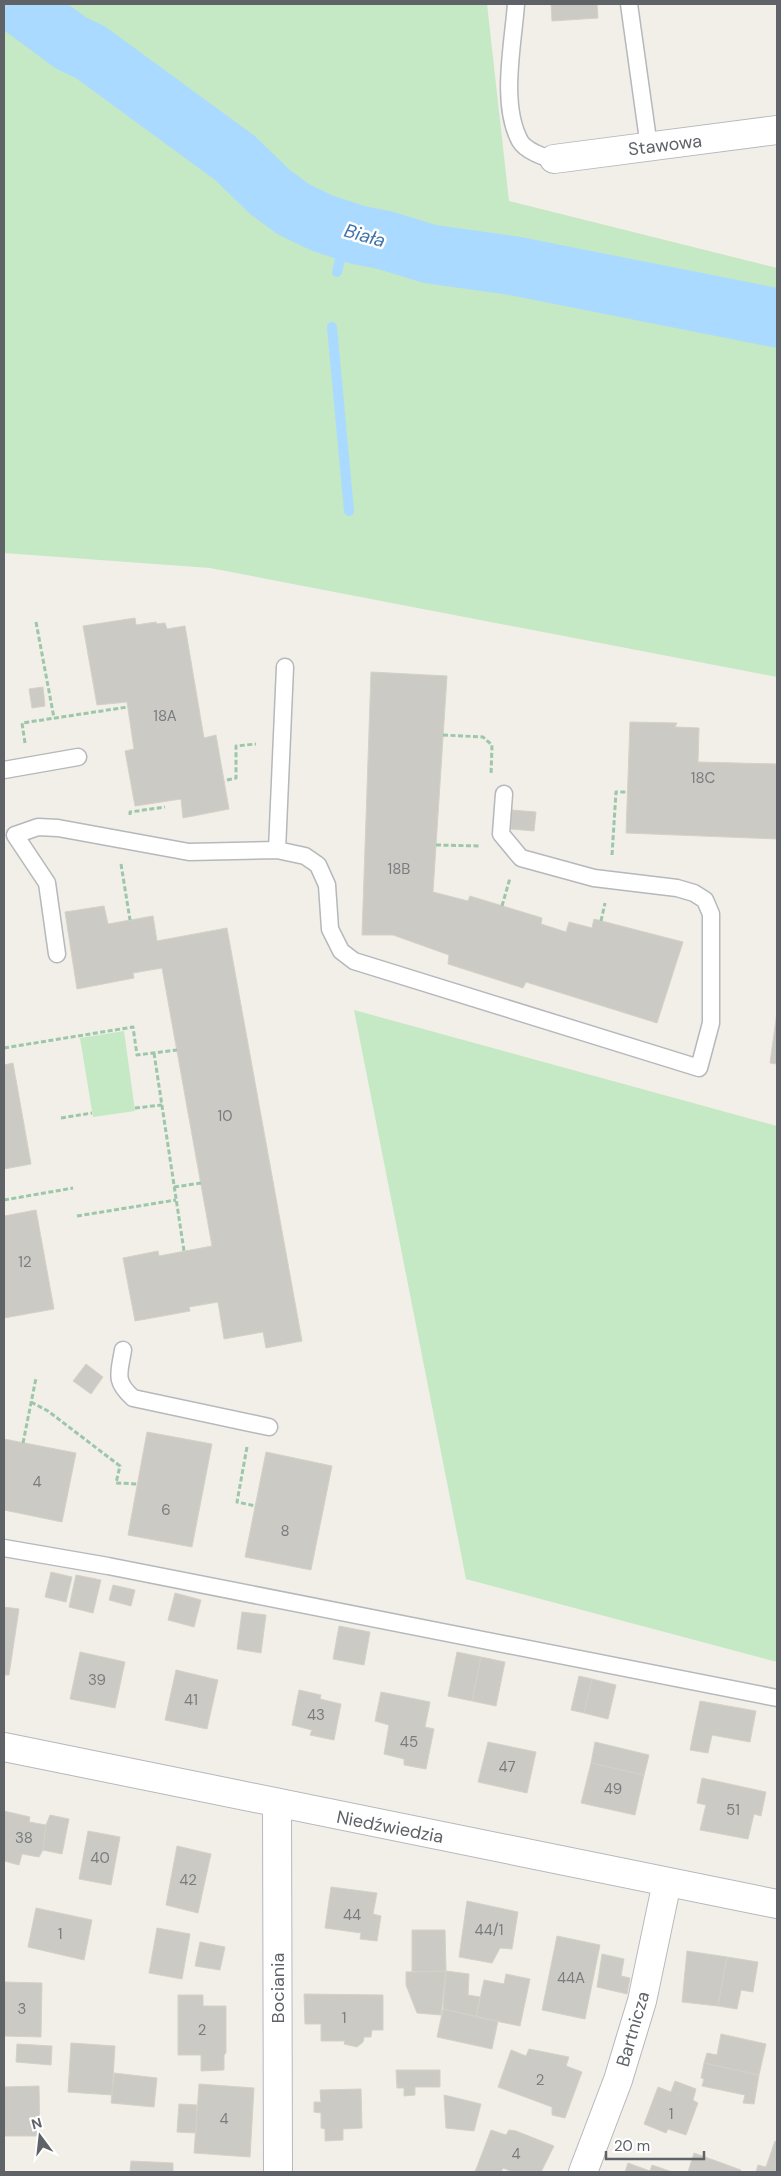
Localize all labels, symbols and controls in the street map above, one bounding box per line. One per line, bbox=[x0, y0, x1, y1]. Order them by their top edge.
street label: Stawowa bbox=[627, 129, 703, 161]
water label: Biała bbox=[341, 218, 388, 253]
house number: 18A bbox=[153, 706, 177, 726]
house number: 18C bbox=[691, 768, 716, 788]
house number: 18B bbox=[388, 859, 410, 879]
house number: 10 bbox=[218, 1106, 232, 1126]
house number: 12 bbox=[18, 1252, 32, 1272]
house number: 4 bbox=[32, 1472, 42, 1492]
house number: 6 bbox=[161, 1500, 171, 1520]
house number: 8 bbox=[280, 1521, 290, 1541]
house number: 39 bbox=[88, 1670, 106, 1690]
house number: 41 bbox=[184, 1690, 198, 1710]
house number: 43 bbox=[307, 1705, 325, 1725]
house number: 45 bbox=[400, 1732, 418, 1752]
house number: 47 bbox=[498, 1757, 516, 1777]
house number: 49 bbox=[604, 1779, 622, 1799]
house number: 51 bbox=[726, 1800, 740, 1820]
street label: Niedźwiedzia bbox=[334, 1805, 446, 1849]
house number: 38 bbox=[15, 1828, 33, 1848]
house number: 40 bbox=[90, 1848, 110, 1868]
house number: 42 bbox=[179, 1870, 197, 1890]
house number: 44 bbox=[343, 1905, 361, 1925]
house number: 44/1 bbox=[475, 1920, 503, 1940]
house number: 1 bbox=[58, 1924, 62, 1944]
street label: Bociania bbox=[266, 1953, 290, 2023]
house number: 44A bbox=[557, 1968, 585, 1988]
street label: Bartnicza bbox=[611, 1989, 655, 2069]
house number: 3 bbox=[18, 1999, 26, 2019]
house number: 1 bbox=[342, 2008, 346, 2028]
house number: 2 bbox=[198, 2020, 206, 2040]
house number: 2 bbox=[536, 2070, 544, 2090]
house number: 1 bbox=[669, 2104, 673, 2124]
house number: 4 bbox=[219, 2109, 229, 2129]
north arrow bbox=[15, 2111, 65, 2161]
text: N bbox=[29, 2113, 44, 2133]
scale bar bbox=[606, 2128, 704, 2160]
text: 20 m bbox=[614, 2136, 650, 2156]
house number: 4 bbox=[511, 2144, 521, 2164]

